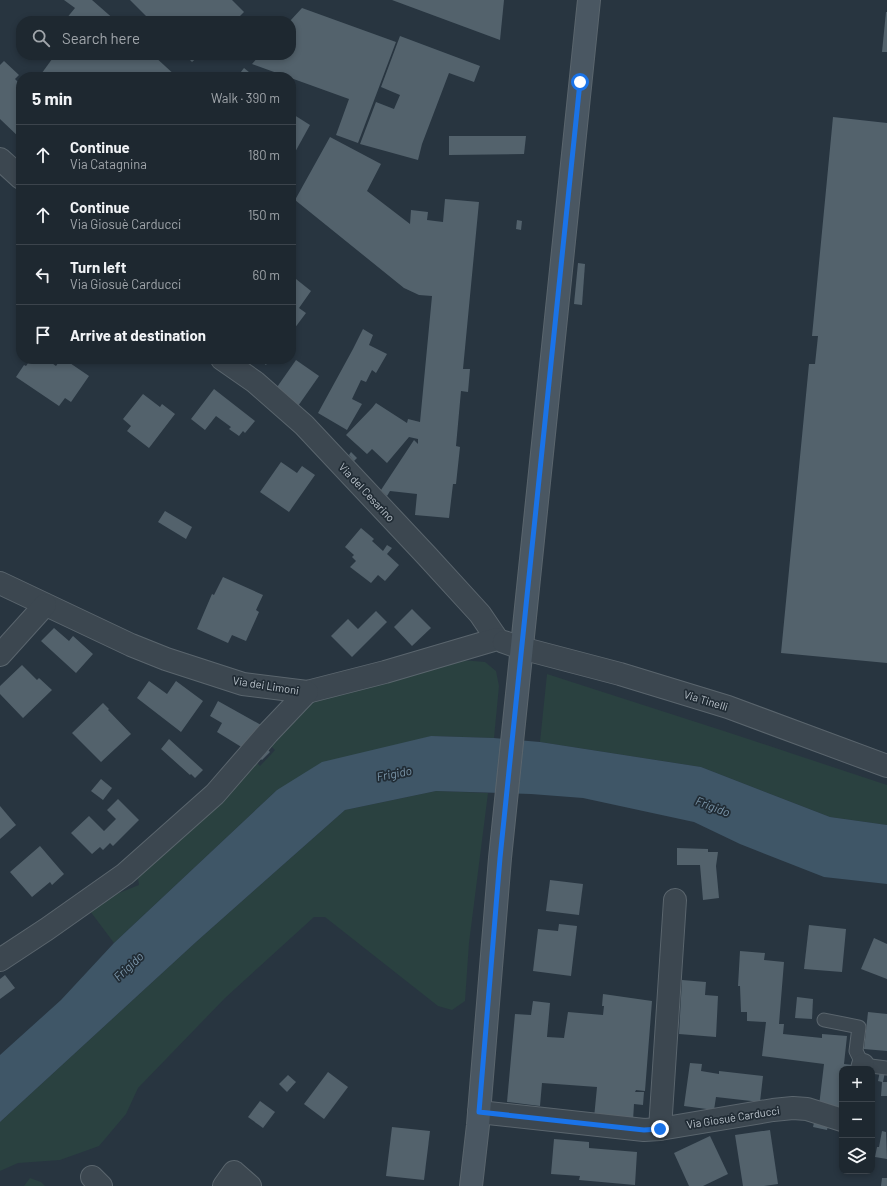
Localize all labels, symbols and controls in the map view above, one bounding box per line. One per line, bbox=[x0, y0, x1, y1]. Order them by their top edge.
search box bbox=[16, 16, 296, 60]
icon: search bbox=[30, 27, 52, 49]
text: Search here bbox=[62, 29, 140, 47]
route start bbox=[571, 73, 589, 91]
text: 5 min bbox=[32, 88, 72, 108]
text: Walk · 390 m bbox=[211, 90, 280, 106]
text: Continue bbox=[70, 138, 130, 156]
icon: ahead bbox=[32, 144, 54, 166]
text: 180 m bbox=[248, 147, 280, 163]
text: Via Catagnina bbox=[70, 156, 147, 172]
text: Continue bbox=[70, 198, 130, 216]
icon: ahead bbox=[32, 204, 54, 226]
text: 150 m bbox=[248, 207, 280, 223]
text: Via Giosuè Carducci bbox=[70, 216, 181, 232]
text: Turn left bbox=[70, 258, 126, 276]
icon: left bbox=[32, 264, 54, 286]
text: 60 m bbox=[253, 267, 280, 283]
text: Via Giosuè Carducci bbox=[70, 276, 181, 292]
icon: arrive bbox=[32, 324, 54, 346]
text: Arrive at destination bbox=[70, 326, 206, 344]
street label: Via del Cesarino bbox=[336, 460, 398, 524]
street label: Via dei Limoni bbox=[232, 673, 300, 697]
street label: Via Tinelli bbox=[682, 687, 730, 713]
water label: Frigido bbox=[375, 763, 413, 783]
water label: Frigido bbox=[694, 793, 732, 819]
water label: Frigido bbox=[110, 949, 146, 983]
map controls bbox=[839, 1066, 875, 1174]
button: + bbox=[839, 1066, 875, 1102]
button: − bbox=[839, 1102, 875, 1138]
street label: Via Giosuè Carducci bbox=[685, 1103, 781, 1131]
route end bbox=[651, 1120, 669, 1138]
button: layers bbox=[839, 1138, 875, 1174]

